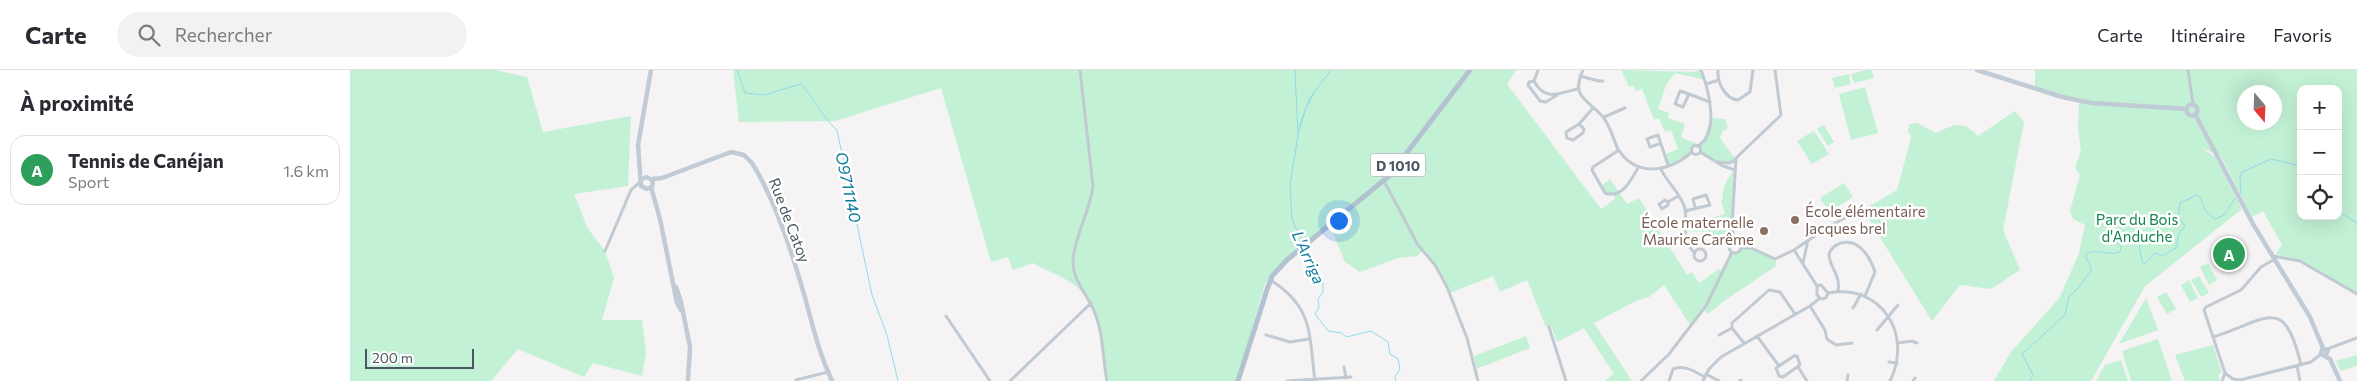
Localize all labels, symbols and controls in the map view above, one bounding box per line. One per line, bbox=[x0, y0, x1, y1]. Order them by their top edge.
search box bbox=[117, 12, 467, 57]
text: Carte bbox=[25, 20, 87, 49]
icon: search bbox=[135, 21, 163, 49]
text: Rechercher bbox=[175, 23, 272, 46]
text: Carte bbox=[2097, 24, 2143, 46]
text: Itinéraire bbox=[2171, 24, 2245, 46]
text: Favoris bbox=[2273, 24, 2332, 46]
north arrow bbox=[2237, 85, 2282, 130]
map controls bbox=[2297, 85, 2342, 220]
button: + bbox=[2297, 85, 2342, 130]
text: À proximité bbox=[20, 90, 134, 115]
button: − bbox=[2297, 130, 2342, 175]
text: Tennis de Canéjan bbox=[68, 149, 224, 172]
water label: O9711140 bbox=[832, 150, 866, 225]
road number: D 1010 bbox=[1370, 154, 1426, 176]
text: A bbox=[31, 161, 43, 180]
text: 1.6 km bbox=[283, 161, 329, 180]
text: Sport bbox=[68, 172, 109, 191]
street label: Rue de Catoy bbox=[766, 175, 814, 265]
button: locate bbox=[2297, 175, 2342, 220]
place label: École élémentaire Jacques brel bbox=[1805, 201, 1926, 237]
your location bbox=[1326, 208, 1352, 234]
park label: Parc du Bois d'Anduche bbox=[2096, 210, 2178, 245]
place label: École maternelle Maurice Carême bbox=[1641, 212, 1754, 248]
marker: École élémentaire Jacques brel bbox=[1789, 214, 1801, 226]
marker: École maternelle Maurice Carême bbox=[1758, 225, 1770, 237]
water label: L'Arriga bbox=[1289, 227, 1329, 287]
pin: A bbox=[2213, 235, 2245, 273]
scale bar bbox=[365, 346, 474, 369]
text: 200 m bbox=[372, 349, 413, 366]

